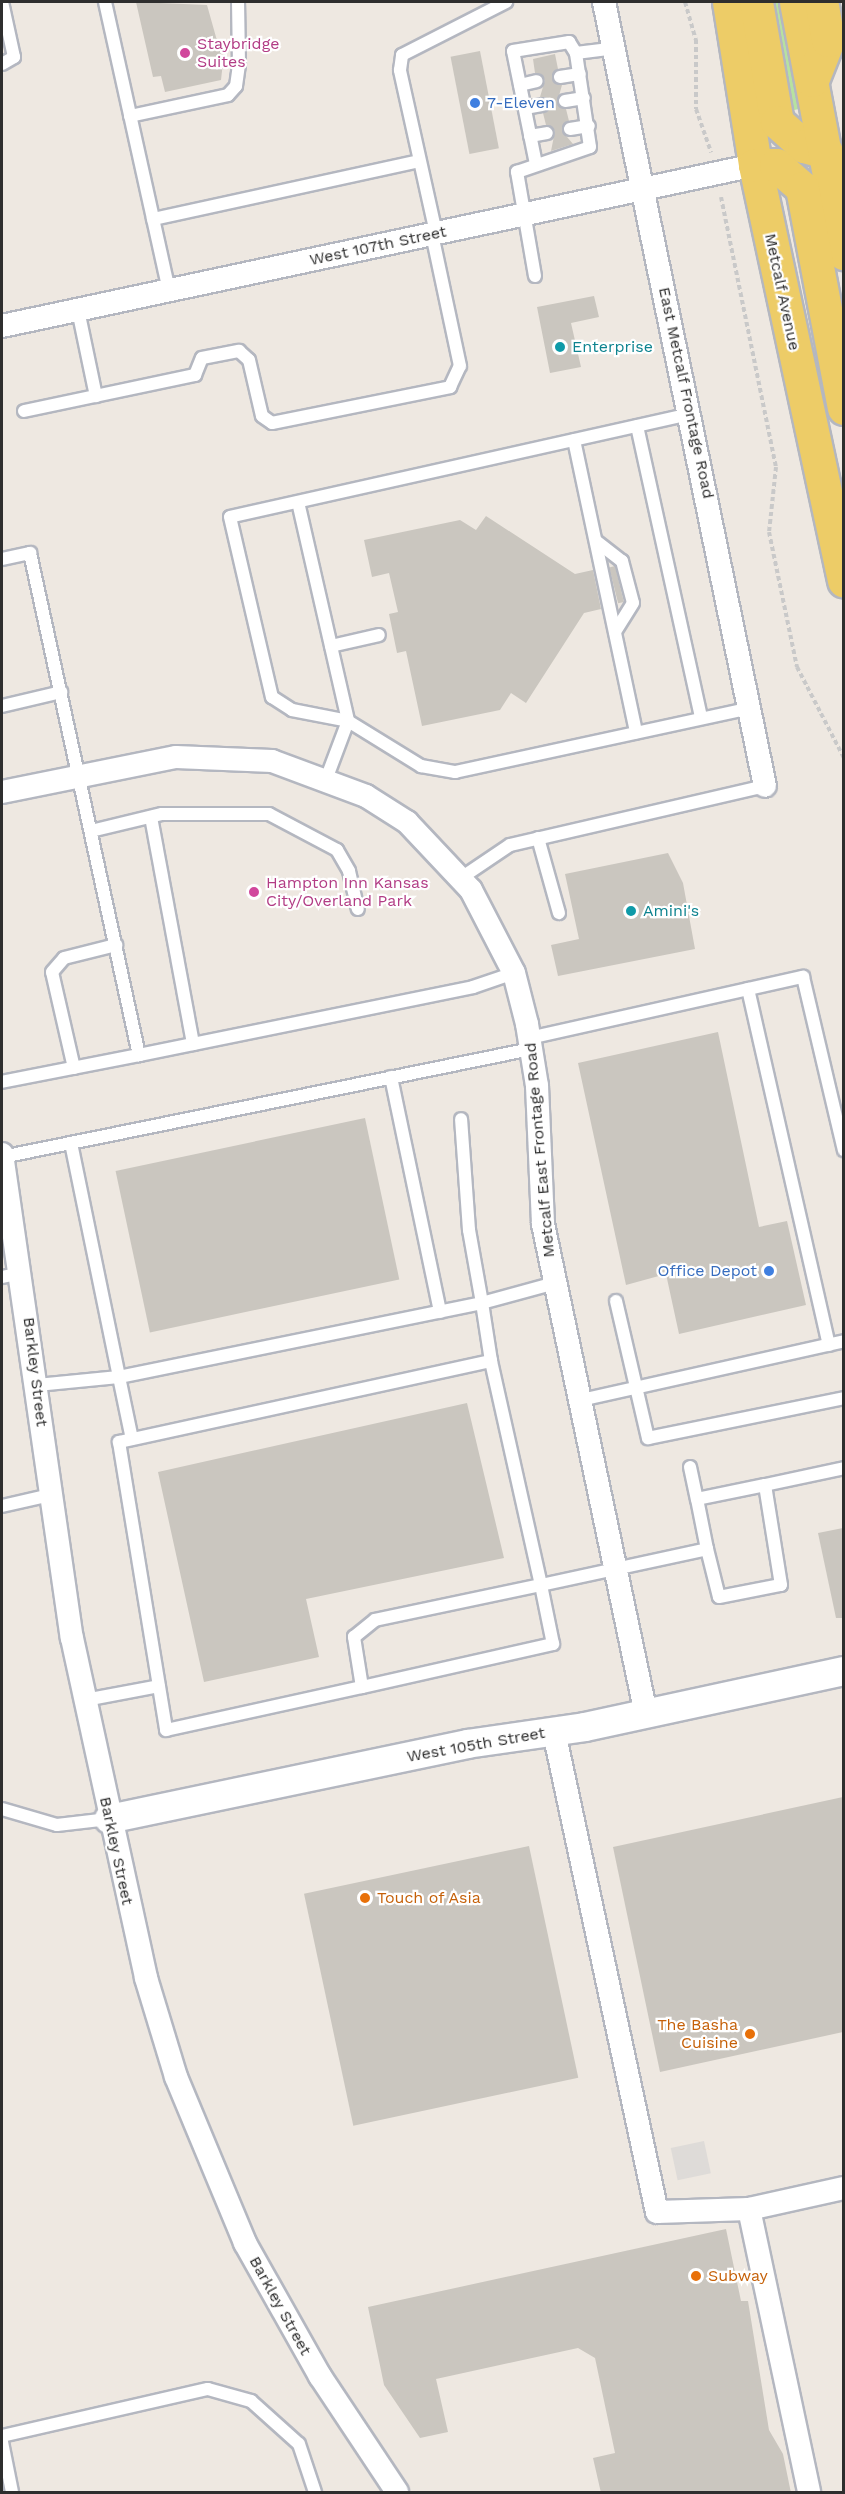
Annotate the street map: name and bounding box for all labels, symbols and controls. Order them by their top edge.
place label: Staybridge Suites [197,34,279,72]
marker: Staybridge Suites [178,46,192,60]
place label: 7-Eleven [487,93,555,113]
marker: 7-Eleven [468,96,482,110]
street label: West 107th Street [308,222,448,270]
street label: Metcalf Avenue [760,231,804,353]
street label: East Metcalf Frontage Road [654,285,718,501]
place label: Enterprise [572,337,653,357]
marker: Enterprise [553,340,567,354]
place label: Hampton Inn Kansas City/Overland Park [266,873,429,911]
marker: Hampton Inn Kansas City/Overland Park [247,885,261,899]
place label: Amini's [643,901,699,921]
marker: Amini's [624,904,638,918]
street label: Metcalf East Frontage Road [521,1041,559,1259]
place label: Office Depot [658,1261,757,1281]
marker: Office Depot [762,1264,776,1278]
street label: Barkley Street [19,1316,51,1428]
street label: West 105th Street [405,1723,547,1767]
street label: Barkley Street [95,1795,137,1907]
place label: Touch of Asia [377,1888,482,1908]
marker: Touch of Asia [358,1891,372,1905]
place label: The Basha Cuisine [657,2015,738,2053]
marker: The Basha Cuisine [743,2027,757,2041]
street label: Barkley Street [245,2253,315,2359]
place label: Subway [708,2266,768,2286]
marker: Subway [689,2269,703,2283]

